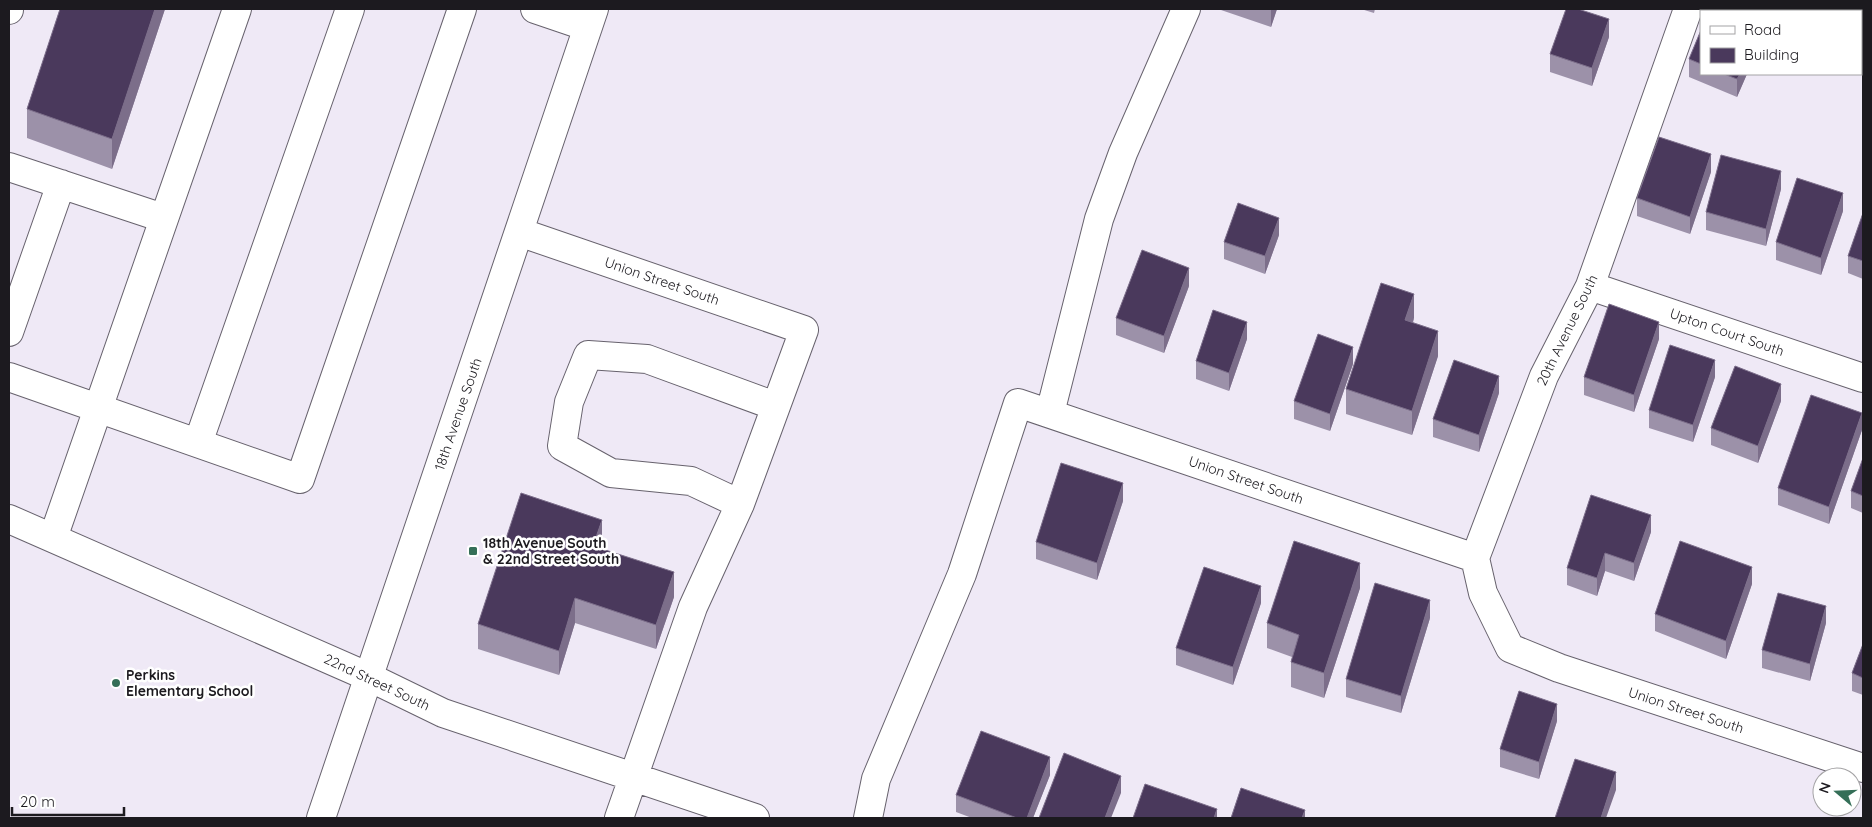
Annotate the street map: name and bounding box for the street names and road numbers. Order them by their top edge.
street label: Union Street South [602,253,722,309]
street label: 20th Avenue South [1532,272,1602,388]
street label: Upton Court South [1667,304,1787,360]
street label: 18th Avenue South [430,355,486,473]
street label: Union Street South [1186,452,1306,508]
street label: 22nd Street South [321,650,433,714]
street label: Union Street South [1626,683,1746,737]

